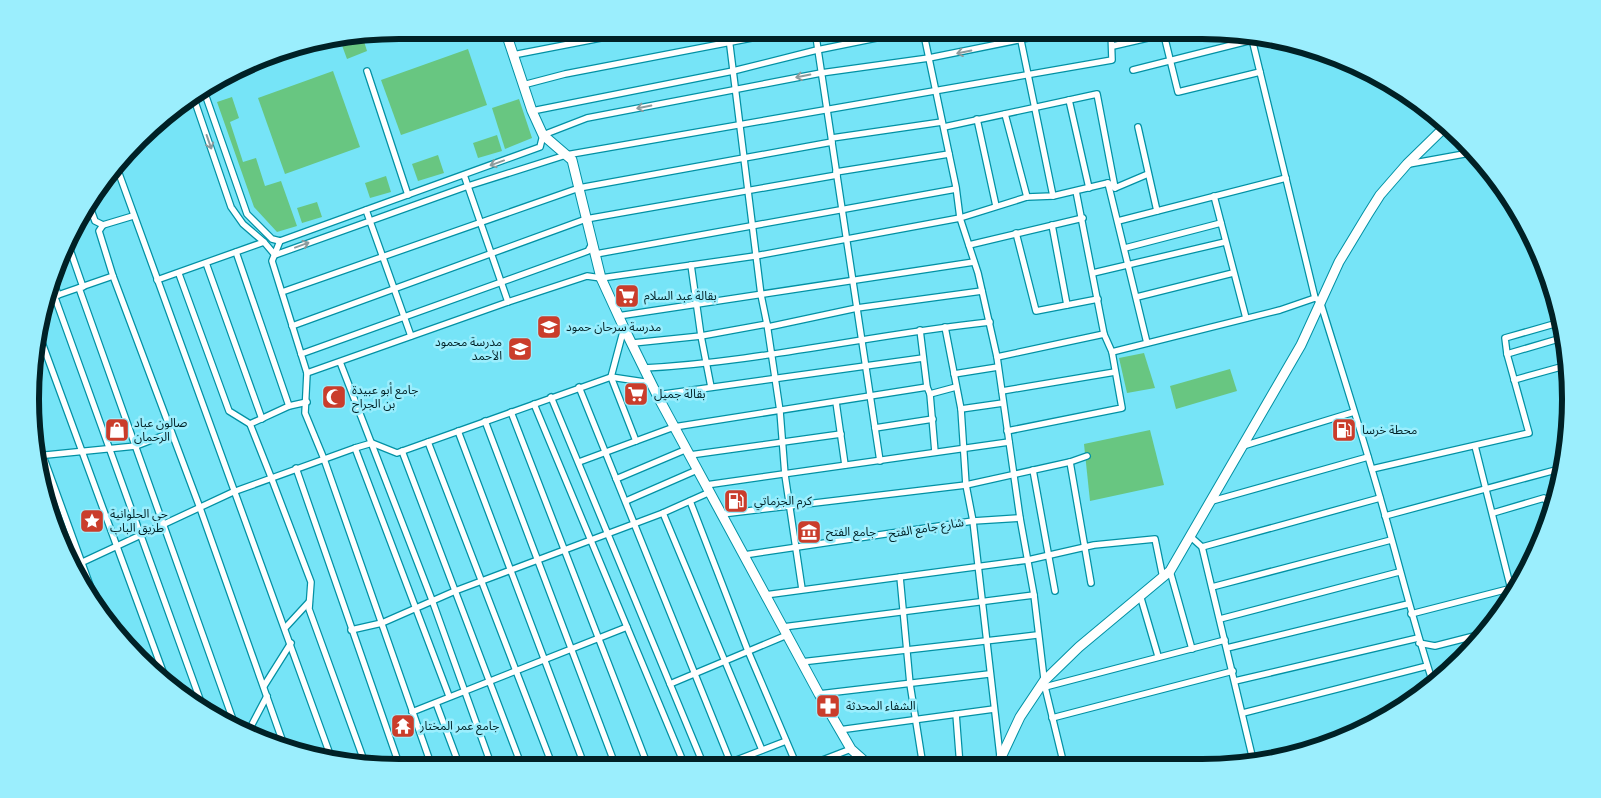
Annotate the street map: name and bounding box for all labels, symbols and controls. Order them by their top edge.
one-way arrow [956,47,972,57]
one-way arrow [796,72,812,82]
one-way arrow [636,103,652,112]
one-way arrow [205,134,214,150]
one-way arrow [490,159,505,168]
one-way arrow [294,240,309,249]
supermarket icon: بقالة عبد السلام [614,283,640,309]
place label: بقالة عبد السلام [644,288,717,305]
school or university icon: مدرسة سرحان حمود [536,314,562,340]
place label: مدرسة سرحان حمود [566,319,661,335]
place label: مدرسة محمود الأحمد [435,334,502,364]
school or university icon: مدرسة محمود الأحمد [507,336,533,362]
supermarket icon: بقالة جميل [623,381,649,407]
place label: جامع أبو عبيدة بن الجراح [352,382,418,413]
mosque icon: جامع أبو عبيدة بن الجراح [321,384,347,410]
place label: بقالة جميل [654,386,706,402]
place label: صالون عباد الرحمان [134,415,188,445]
shop icon: صالون عباد الرحمان [104,417,130,443]
fuel station icon: محطة خرسا [1331,417,1357,443]
place label: محطة خرسا [1362,422,1417,438]
fuel station icon: كرم الجزماتي [723,488,749,514]
place label: كرم الجزماتي [754,493,813,511]
place label: حي الحلوانية طريق الباب [110,506,168,536]
place icon: حي الحلوانية طريق الباب [79,508,105,534]
street label: شارع جامع الفتح [887,514,965,543]
museum icon: جامع الفتح [796,519,822,545]
place label: جامع الفتح [826,524,876,541]
pharmacy icon: الشفاء المحدثة [815,693,841,719]
place label: الشفاء المحدثة [846,698,916,714]
temple icon: جامع عمر المختار [390,713,416,739]
place label: جامع عمر المختار [419,718,499,735]

